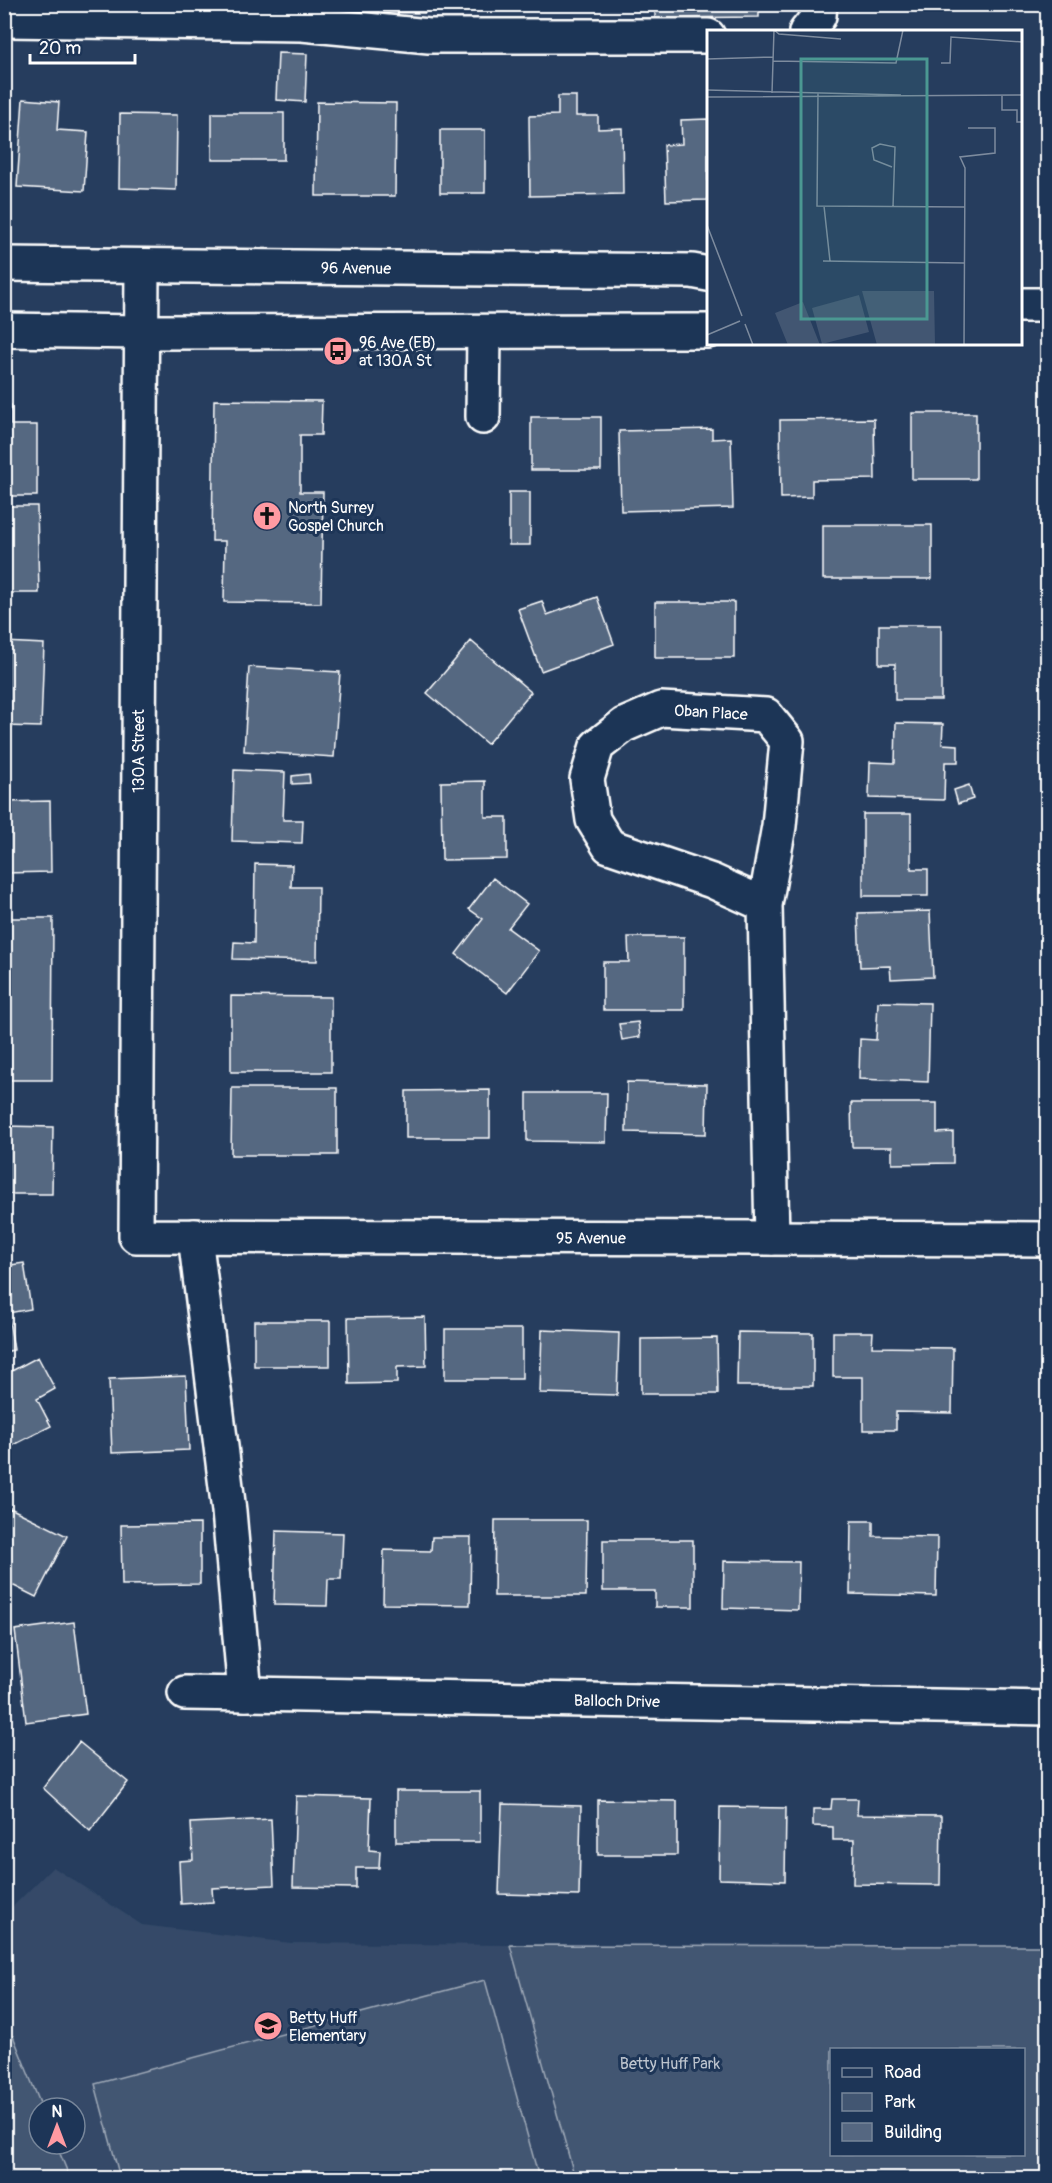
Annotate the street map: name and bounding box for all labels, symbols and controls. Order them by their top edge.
scale bar [30,27,135,65]
inset map [707,30,1022,345]
text: 20 m [39,37,81,60]
street label: 96 Avenue [321,258,391,279]
place label: 96 Ave (EB) at 130A St [359,333,436,371]
bus stop icon: 96 Ave (EB) at 130A St [322,335,354,367]
place label: North Surrey Gospel Church [288,498,384,536]
church icon: North Surrey Gospel Church [251,500,283,532]
street label: Oban Place [674,701,748,725]
street label: 130A Street [129,709,149,793]
street label: 95 Avenue [556,1228,626,1249]
street label: Balloch Drive [574,1691,660,1712]
place label: Betty Huff Elementary [289,2008,366,2046]
school or university icon: Betty Huff Elementary [252,2010,284,2042]
legend [830,2048,1025,2156]
park label: Betty Huff Park [620,2054,720,2074]
text: Road [884,2061,921,2084]
text: Park [884,2091,916,2114]
north arrow [27,2096,87,2156]
text: N [52,2102,63,2122]
text: Building [884,2121,942,2144]

